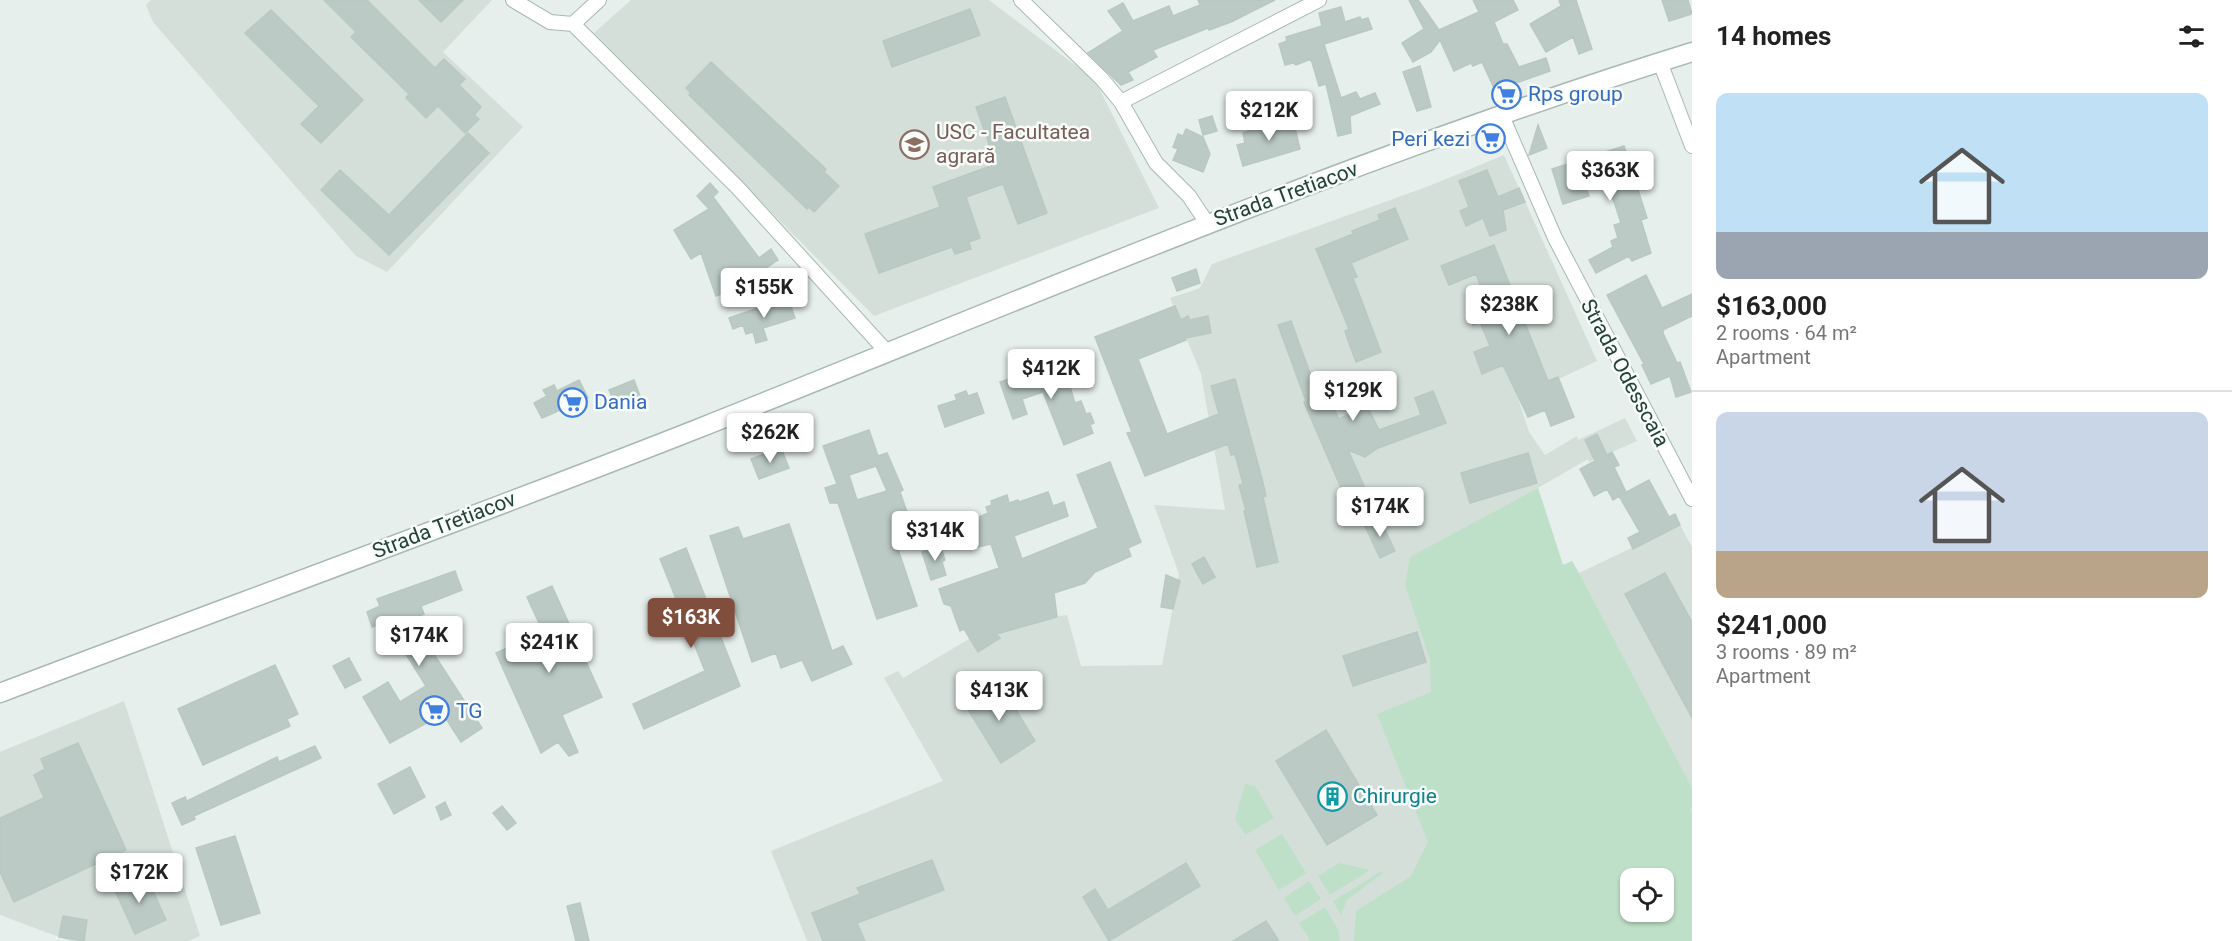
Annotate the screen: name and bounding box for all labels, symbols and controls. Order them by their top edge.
icon: filters [2175,20,2208,53]
text: 14 homes [1716,21,1831,51]
supermarket icon: Rps group [1491,78,1523,110]
place label: Rps group [1528,82,1623,106]
pin: $212K [1227,91,1311,142]
text: $212K [1240,98,1298,122]
place label: USC - Facultatea agrară [936,120,1090,168]
supermarket icon: Peri kezi [1475,123,1507,155]
place label: Peri kezi [1391,127,1470,151]
school or university icon: USC - Facultatea agrară [899,128,931,160]
icon: home [1908,132,2016,240]
pin: $363K [1568,151,1652,202]
street label: Strada Tretiacov [1211,157,1361,231]
text: $363K [1581,158,1639,182]
pin: $155K [722,268,806,319]
text: $155K [735,275,793,299]
pin: $238K [1467,285,1551,336]
text: $163,000 [1716,291,1827,321]
text: $238K [1480,292,1538,316]
street label: Strada Odesscaia [1576,295,1674,451]
text: 2 rooms · 64 m² [1716,321,1857,345]
text: Apartment [1716,345,1811,369]
pin: $412K [1009,349,1093,400]
text: $412K [1022,356,1080,380]
pin: $129K [1311,371,1395,422]
text: $129K [1324,378,1382,402]
supermarket icon: Dania [557,386,589,418]
place label: Dania [594,390,647,414]
pin: $262K [728,413,812,464]
text: $262K [741,420,799,444]
icon: home [1908,451,2016,559]
street label: Strada Tretiacov [369,487,519,563]
pin: $174K [1338,487,1422,538]
text: $174K [1351,494,1409,518]
pin: $314K [893,511,977,562]
text: $314K [906,518,964,542]
pin: $163K [649,598,733,649]
text: $163K [662,605,720,629]
text: $241,000 [1716,610,1827,640]
pin: $174K [377,616,461,667]
text: $174K [390,623,448,647]
pin: $241K [507,623,591,674]
text: $241K [520,630,578,654]
text: 3 rooms · 89 m² [1716,640,1857,664]
text: Apartment [1716,664,1811,688]
pin: $413K [957,671,1041,722]
text: $413K [970,678,1028,702]
supermarket icon: TG [419,695,451,727]
place label: TG [456,699,483,723]
building icon: Chirurgie [1316,780,1348,812]
place label: Chirurgie [1353,784,1437,808]
pin: $172K [97,853,181,904]
text: $172K [110,860,168,884]
map controls [1620,868,1674,922]
button: locate [1620,868,1674,922]

